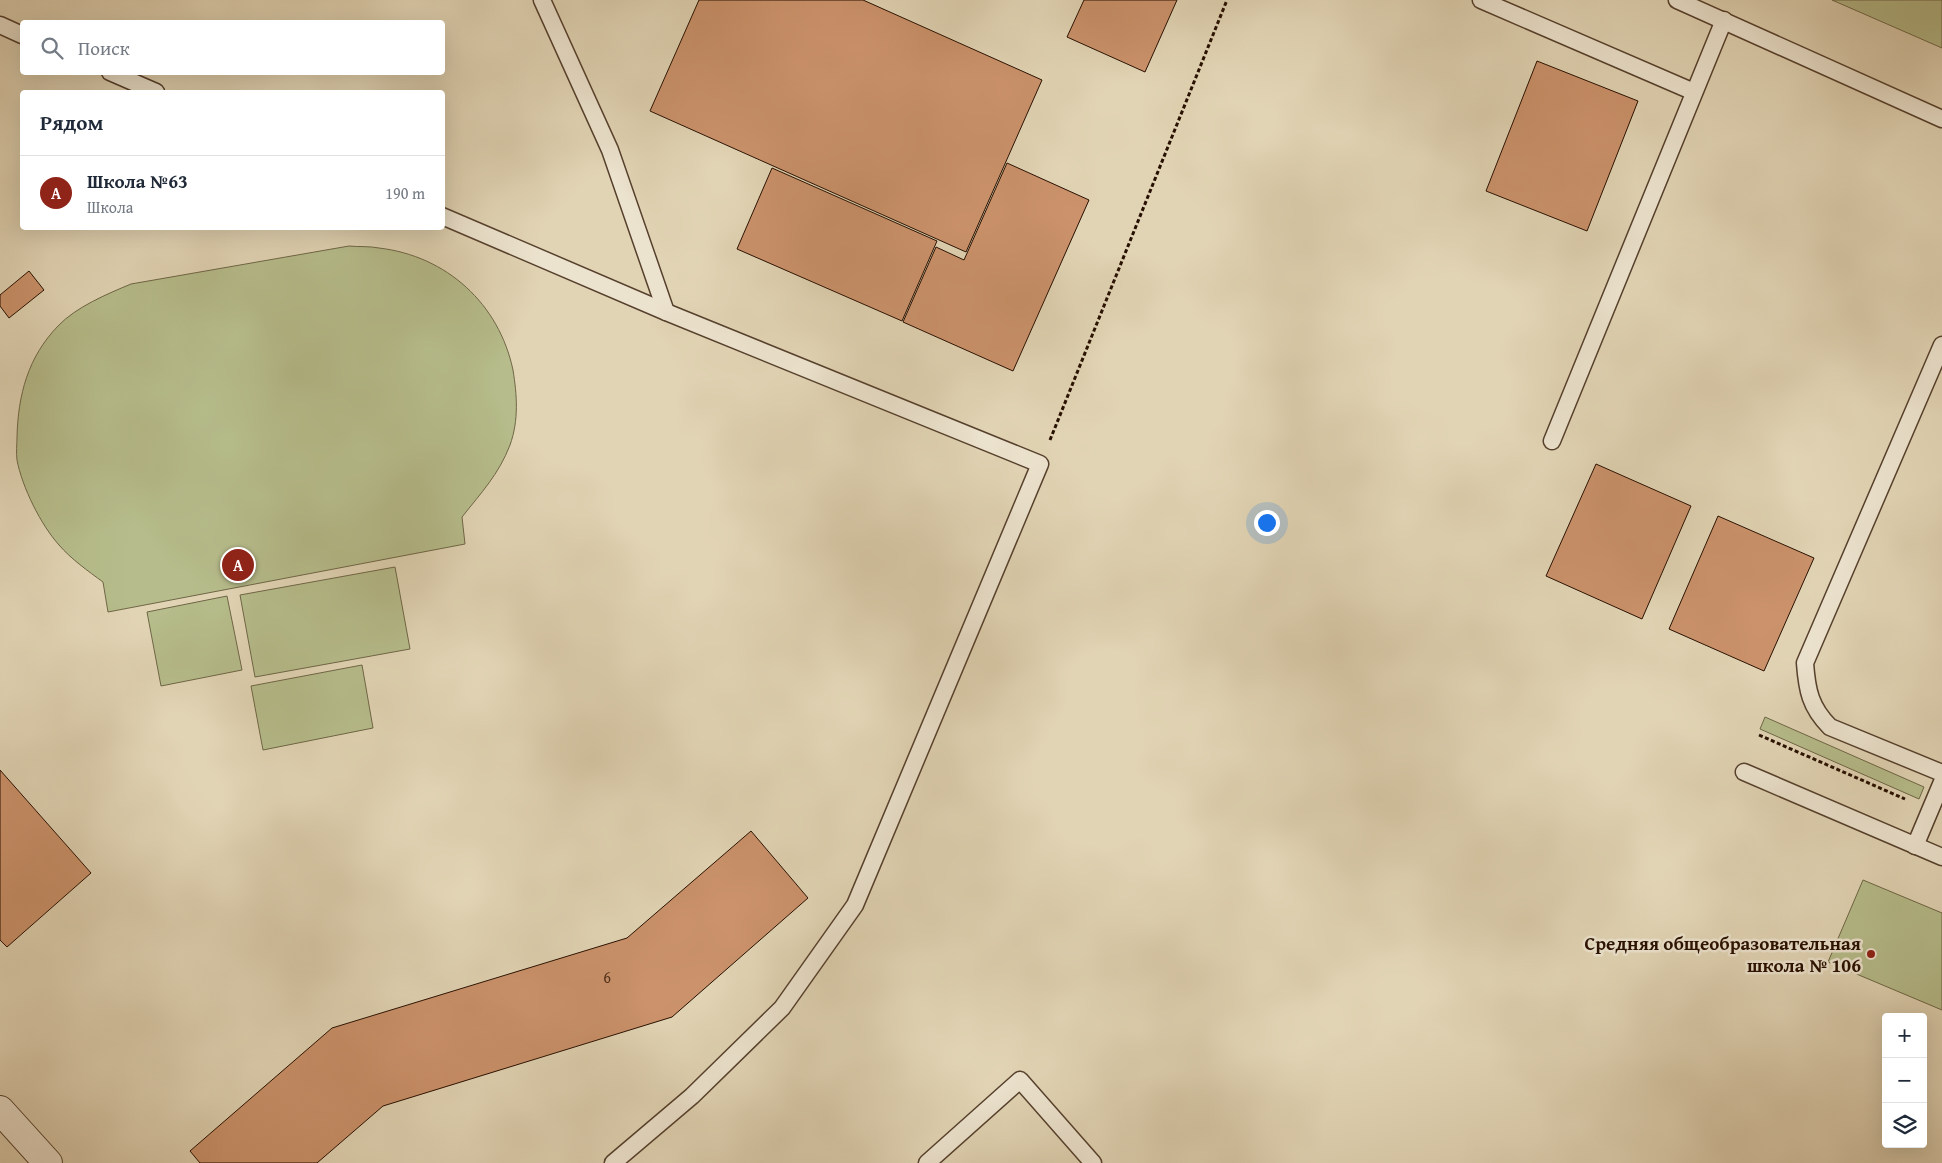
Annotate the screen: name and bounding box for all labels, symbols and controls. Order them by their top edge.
search box [20,20,445,75]
icon: search [38,34,66,62]
text: Поиск [78,34,130,62]
text: Рядом [40,107,103,138]
text: Школа №63 [87,167,188,195]
text: A [51,181,61,205]
text: 190 m [385,181,425,205]
text: Школа [87,195,133,219]
your location [1254,510,1280,536]
pin: A [222,546,254,584]
place label: Средняя общеобразовательная школа № 106 [1585,929,1861,979]
marker: Средняя общеобразовательная школа № 106 [1865,948,1877,960]
house number: 6 [603,965,611,989]
map controls [1882,1013,1927,1148]
button: + [1882,1013,1927,1058]
button: − [1882,1058,1927,1103]
button: layers [1882,1103,1927,1148]

